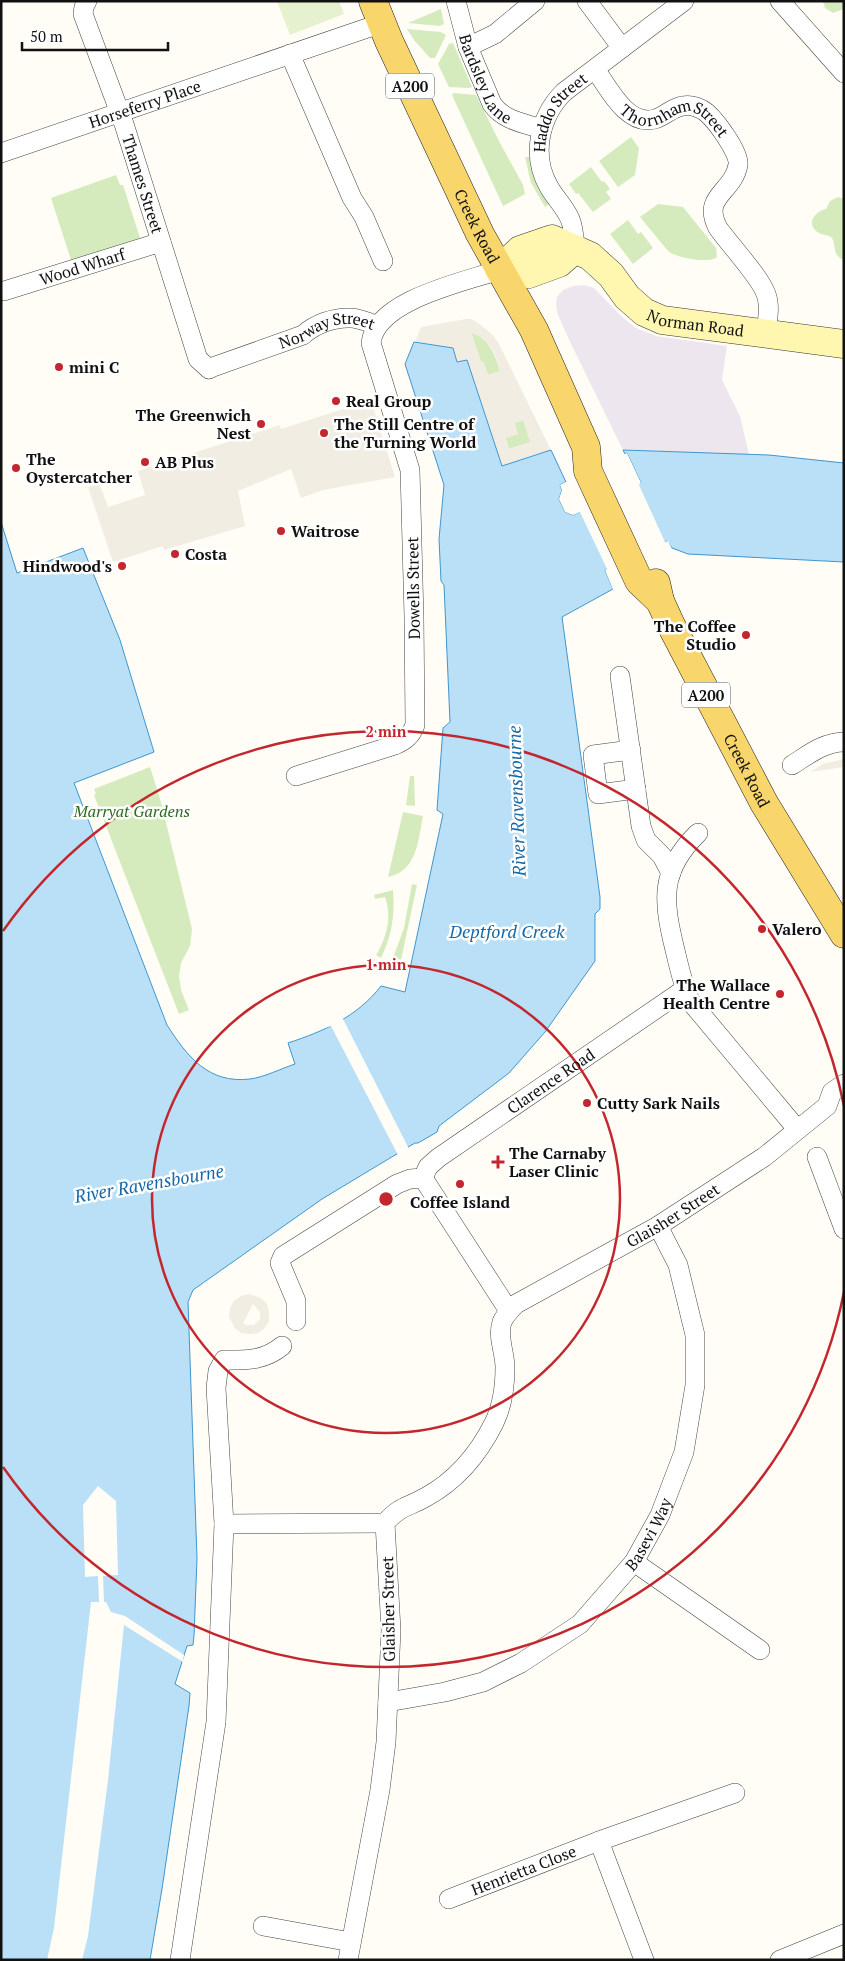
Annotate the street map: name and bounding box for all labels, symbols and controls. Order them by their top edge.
scale bar [22,20,169,52]
text: 50 m [30,26,63,46]
street label: Bardsley Lane [454,32,516,129]
street label: Haddo Street [528,67,592,153]
road number: A200 [386,74,434,98]
street label: Horseferry Place [86,75,204,133]
street label: Thornham Street [615,94,734,141]
street label: Thames Street [117,132,169,236]
street label: Creek Road [449,185,505,267]
street label: Wood Wharf [37,242,129,290]
street label: Norman Road [644,304,745,342]
street label: Norway Street [276,307,378,354]
place label: mini C [69,356,119,378]
marker: mini C [53,361,65,373]
place label: Real Group [346,390,432,412]
marker: Real Group [330,395,342,407]
place label: The Greenwich Nest [136,404,252,444]
place label: The Still Centre of the Turning World [334,413,477,453]
marker: The Greenwich Nest [255,418,267,430]
marker: The Still Centre of the Turning World [318,427,330,439]
place label: The Oystercatcher [26,448,132,488]
place label: AB Plus [155,451,214,473]
marker: AB Plus [139,456,151,468]
marker: The Oystercatcher [10,462,22,474]
place label: Waitrose [291,520,360,542]
marker: Waitrose [275,525,287,537]
street label: Dowells Street [401,536,425,639]
place label: Costa [185,543,227,565]
marker: Costa [169,548,181,560]
place label: Hindwood's [23,555,112,577]
marker: Hindwood's [116,560,128,572]
place label: The Coffee Studio [654,615,736,655]
marker: The Coffee Studio [740,629,752,641]
road number: A200 [682,682,730,708]
text: 2 min [365,721,407,741]
water label: River Ravensbourne [501,725,531,878]
street label: Creek Road [719,730,775,811]
park label: Marryat Gardens [73,800,191,822]
place label: Valero [772,918,822,940]
water label: Deptford Creek [448,919,565,943]
marker: Valero [756,923,768,935]
text: 1 min [365,954,407,974]
place label: The Wallace Health Centre [663,974,770,1014]
marker: The Wallace Health Centre [774,988,786,1000]
street label: Clarence Road [502,1043,599,1119]
place label: Cutty Sark Nails [597,1092,720,1114]
marker: Cutty Sark Nails [581,1097,593,1109]
place label: The Carnaby Laser Clinic [509,1142,606,1182]
marker: The Carnaby Laser Clinic [491,1155,505,1169]
water label: River Ravensbourne [71,1158,226,1208]
marker: Coffee Island [454,1178,466,1190]
street label: Glaisher Street [622,1178,724,1252]
centre of rings [377,1190,395,1208]
place label: Coffee Island [410,1191,510,1213]
street label: Basevi Way [620,1494,677,1576]
street label: Glaisher Street [376,1556,400,1662]
street label: Henrietta Close [468,1840,579,1900]

